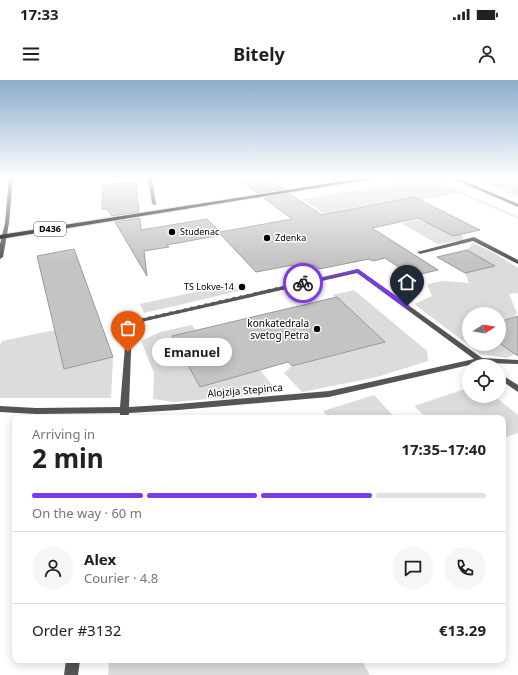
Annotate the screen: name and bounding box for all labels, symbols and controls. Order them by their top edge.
text: 17:33 [20,4,59,24]
text: Bitely [233,42,285,66]
icon: menu [20,43,42,65]
icon: person [476,43,498,65]
road number: D436 [34,222,66,236]
place label: Studenac [180,225,220,238]
marker: Studenac [167,227,177,237]
place label: Zdenka [275,231,306,244]
marker: Zdenka [262,233,272,243]
courier [283,263,323,303]
pin [390,265,424,306]
icon: home [396,271,418,293]
icon: bike [292,272,314,294]
place label: TS Lokve-14 [184,280,234,293]
marker: TS Lokve-14 [237,282,247,292]
north arrow [462,307,506,351]
map controls [462,307,506,403]
pin [111,311,145,352]
place label: konkatedrala svetog Petra [247,316,309,342]
icon: bag [117,317,139,339]
marker: konkatedrala svetog Petra [312,324,322,334]
callout: Emanuel [152,338,232,366]
text: Emanuel [164,343,220,361]
button: locate [462,359,506,403]
street label: Alojzija Stepinca [207,380,283,400]
text: Arriving in [32,425,95,443]
text: 17:35–17:40 [401,439,486,459]
text: 2 min [32,440,104,476]
text: On the way · 60 m [32,504,142,522]
button: person [32,547,74,589]
button: chat [392,547,434,589]
button: phone [444,547,486,589]
text: Alex [84,549,116,569]
text: Courier · 4.8 [84,569,158,587]
text: Order #3132 [32,620,121,640]
text: €13.29 [439,620,486,640]

